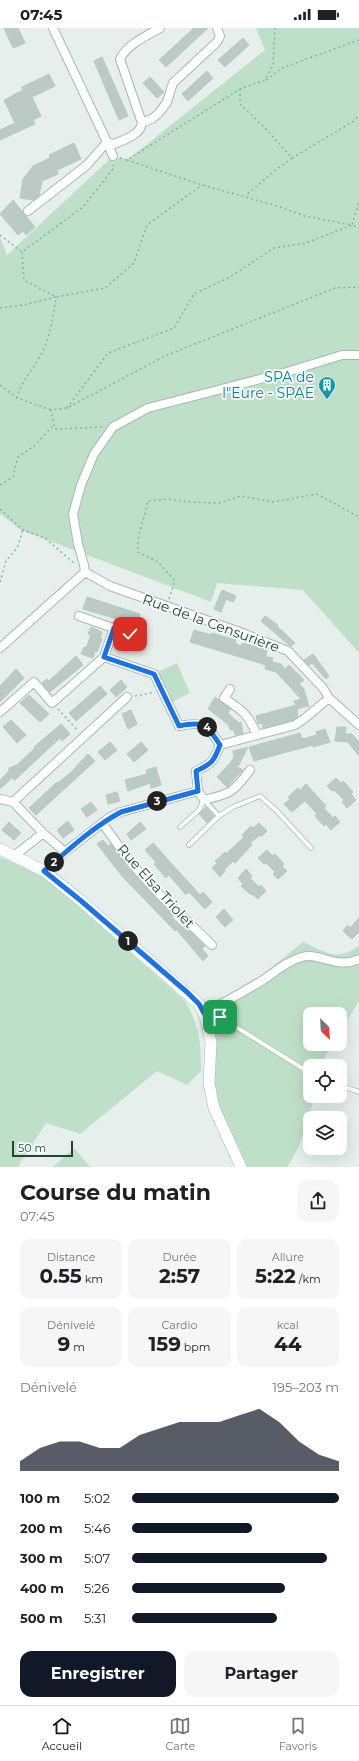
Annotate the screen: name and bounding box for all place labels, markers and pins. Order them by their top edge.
place label: SPA de l"Eure - SPAE [222,368,314,402]
building icon: SPA de l"Eure - SPAE [317,375,337,400]
pin [113,617,147,651]
pin: 4 [197,717,217,737]
pin: 3 [147,791,167,811]
pin: 2 [44,852,64,872]
pin: 1 [118,931,138,951]
pin [203,1000,237,1034]

